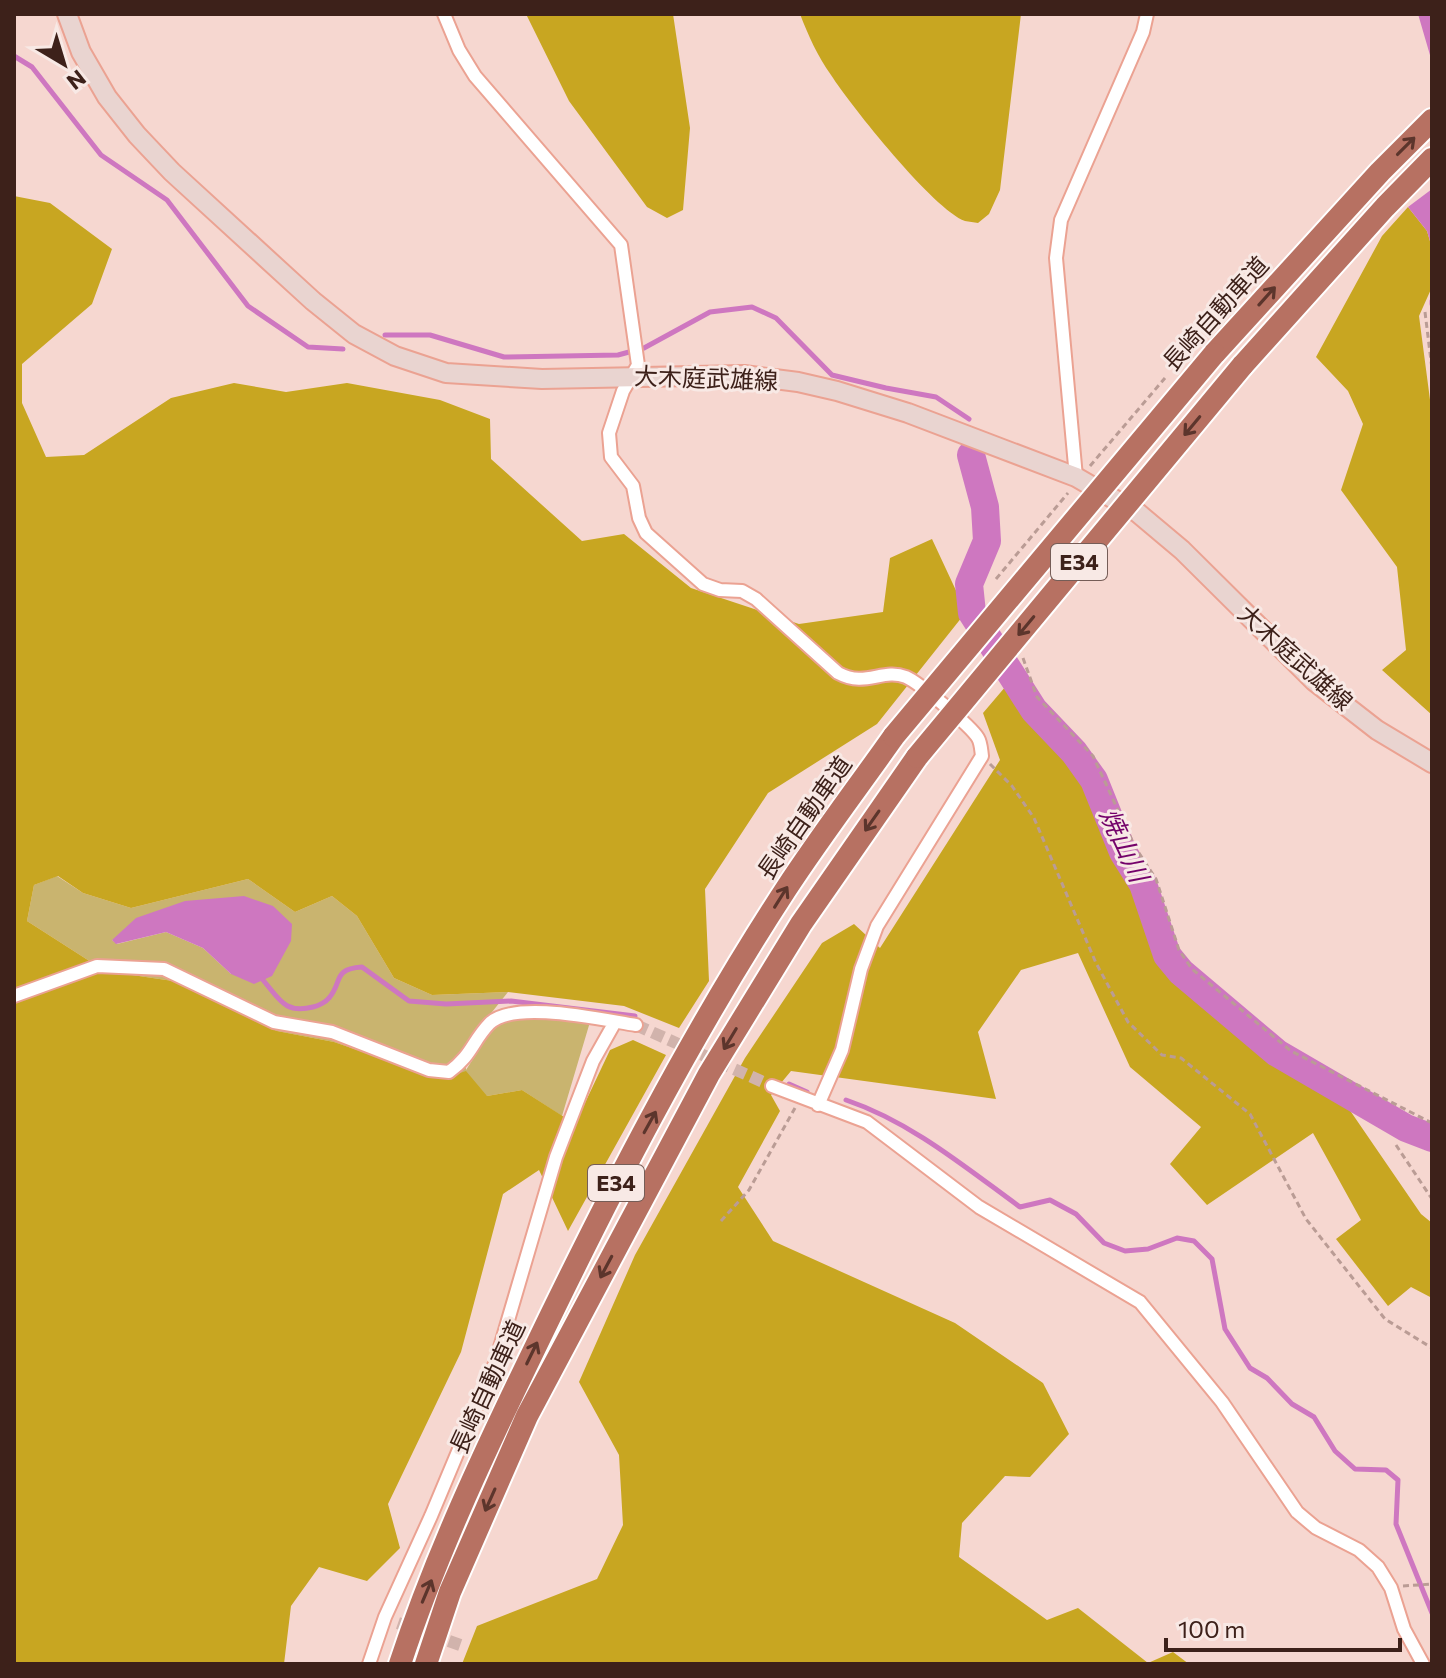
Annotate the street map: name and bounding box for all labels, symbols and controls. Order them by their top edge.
north arrow [24,24,104,104]
text: N [62,64,91,96]
one-way arrow [1396,137,1415,156]
street label: 長崎自動車道 [1156,250,1274,376]
one-way arrow [1257,286,1276,306]
street label: 大木庭武雄線 [634,360,779,395]
one-way arrow [1183,416,1201,436]
road number: E34 [1051,544,1107,580]
street label: 大木庭武雄線 [1233,598,1359,716]
one-way arrow [1017,616,1035,636]
street label: 長崎自動車道 [751,750,857,884]
water label: 焼山川 [1095,802,1157,889]
one-way arrow [864,810,881,832]
one-way arrow [774,886,790,909]
one-way arrow [722,1027,738,1050]
one-way arrow [643,1110,658,1134]
road number: E34 [588,1165,644,1201]
one-way arrow [598,1255,613,1279]
street label: 長崎自動車道 [443,1315,530,1458]
one-way arrow [525,1342,540,1366]
one-way arrow [482,1487,497,1512]
one-way arrow [420,1579,435,1604]
scale bar [1166,1602,1400,1652]
text: 100 m [1178,1614,1245,1643]

